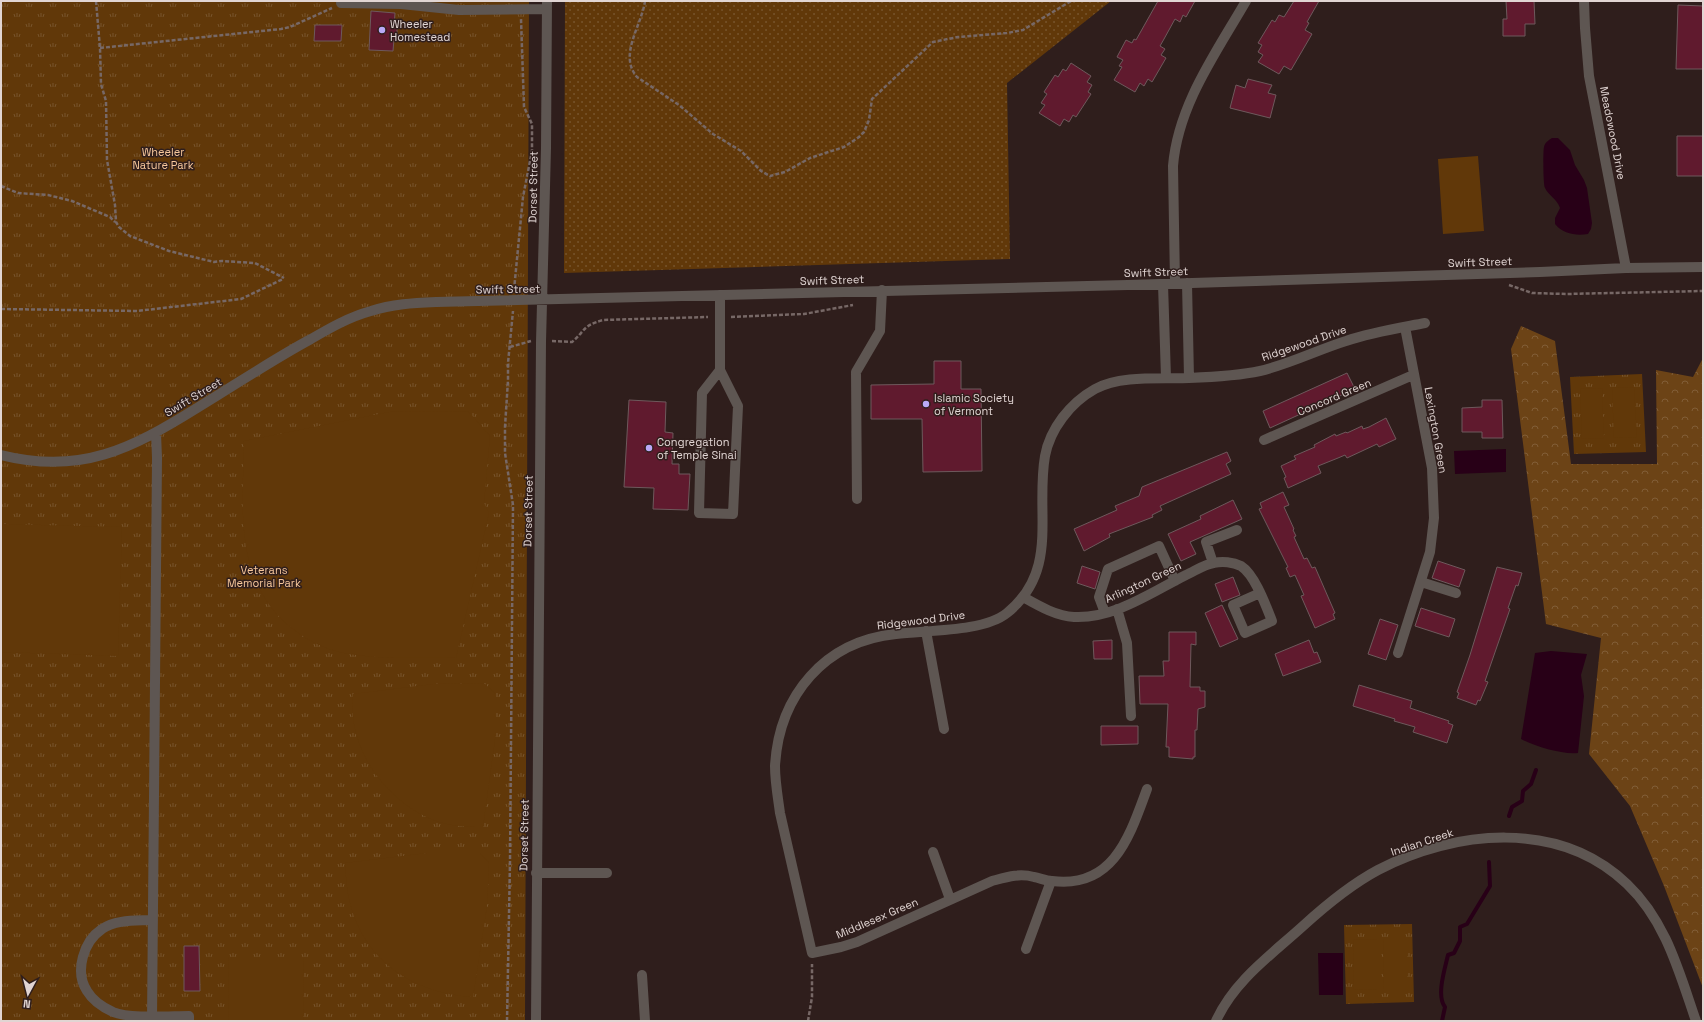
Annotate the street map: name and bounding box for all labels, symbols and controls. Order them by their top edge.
place label: Wheeler Homestead [390,17,450,44]
marker: Wheeler Homestead [377,25,387,35]
street label: Meadowood Drive [1597,85,1629,181]
park label: Wheeler Nature Park [132,145,194,172]
street label: Dorset Street [525,151,541,223]
street label: Swift Street [1448,254,1512,270]
street label: Swift Street [1124,264,1188,280]
street label: Swift Street [800,272,864,288]
street label: Swift Street [476,281,540,297]
street label: Ridgewood Drive [1260,322,1348,364]
street label: Swift Street [162,374,224,420]
street label: Concord Green [1295,375,1373,419]
street label: Lexington Green [1422,386,1450,474]
place label: Islamic Society of Vermont [934,391,1014,418]
marker: Islamic Society of Vermont [921,399,931,409]
place label: Congregation of Temple Sinai [657,435,737,462]
marker: Congregation of Temple Sinai [644,443,654,453]
street label: Dorset Street [520,475,536,547]
street label: Arlington Green [1103,558,1183,606]
park label: Veterans Memorial Park [227,563,301,590]
street label: Ridgewood Drive [876,608,966,632]
street label: Dorset Street [516,799,532,871]
street label: Indian Creek [1389,825,1455,859]
street label: Middlesex Green [834,894,920,942]
north arrow [8,974,48,1014]
text: N [22,997,31,1011]

